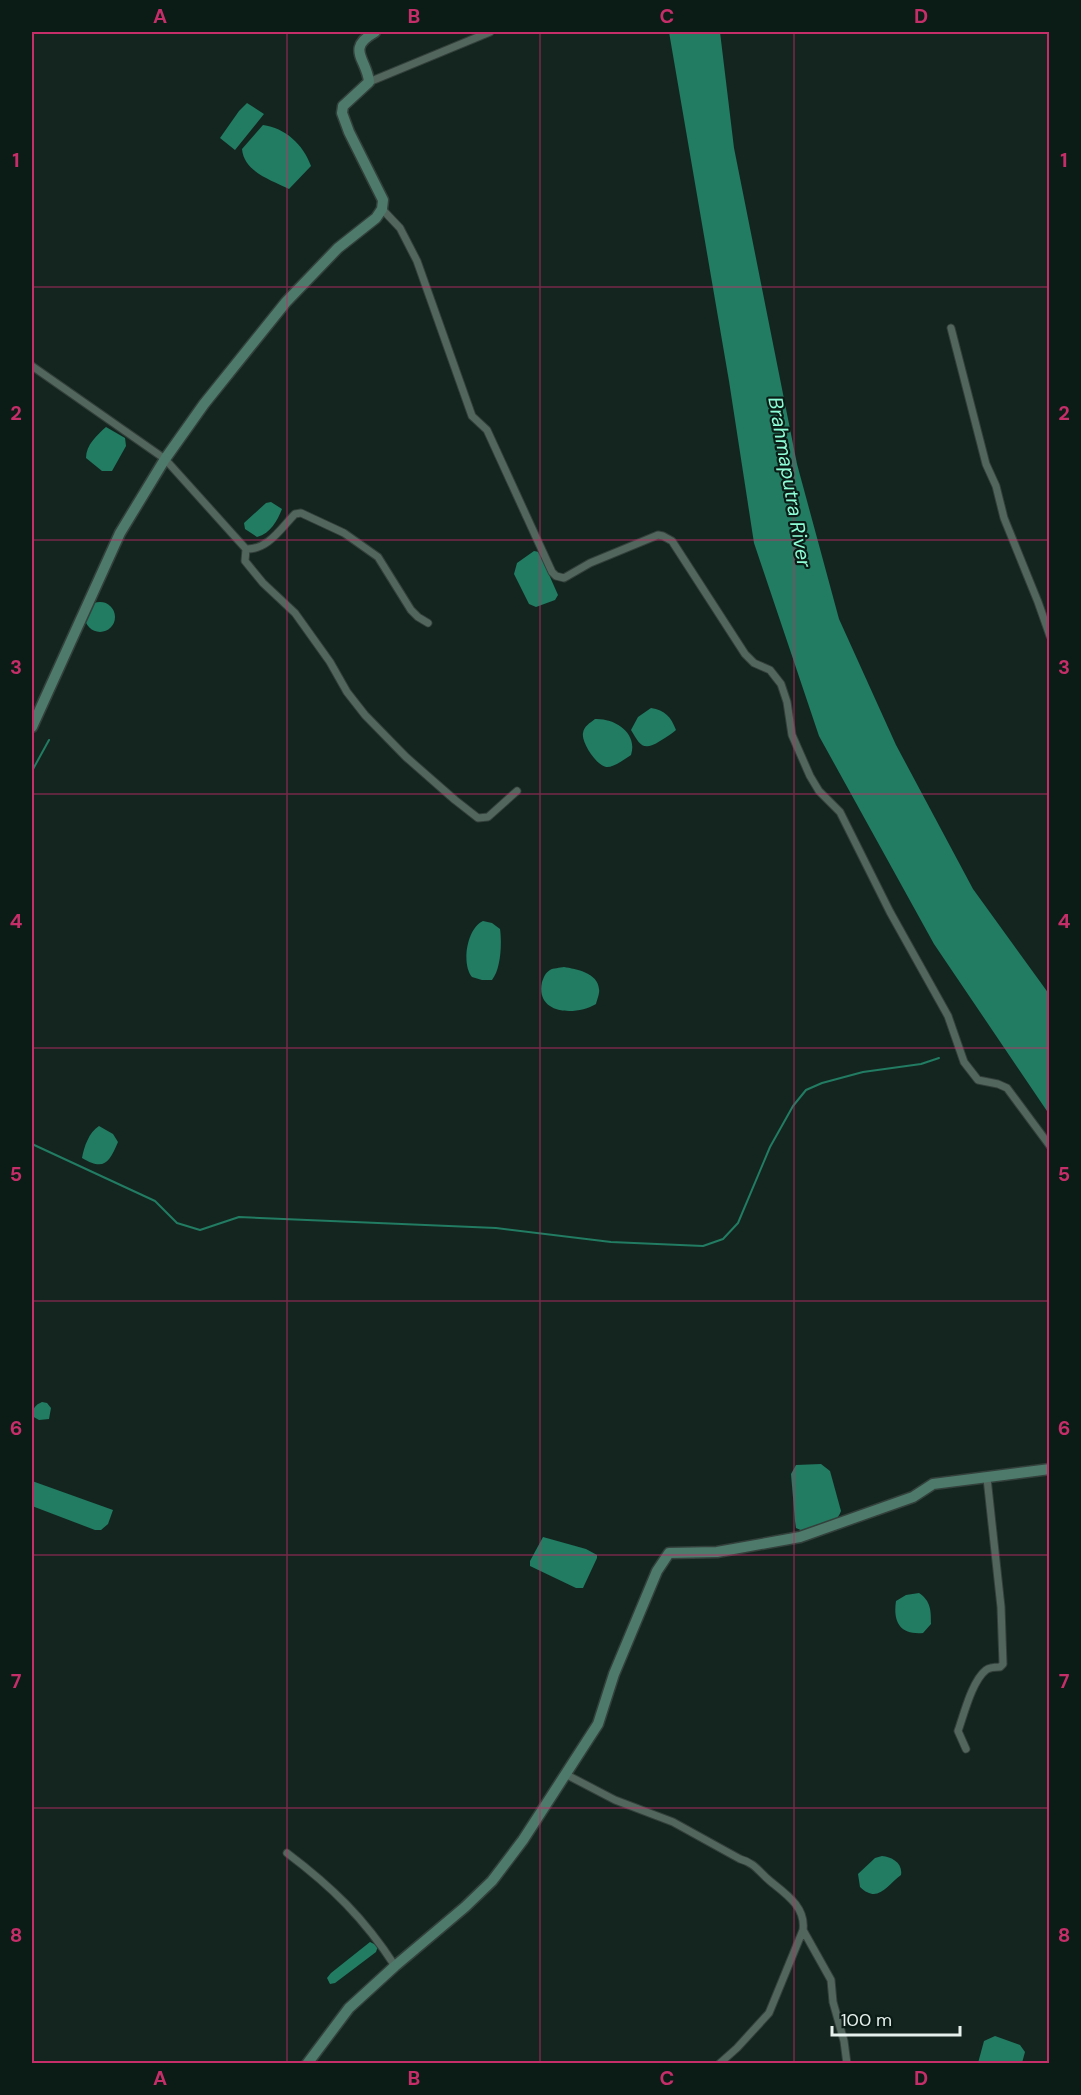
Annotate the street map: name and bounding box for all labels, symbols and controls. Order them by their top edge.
text: A [153,3,167,29]
text: B [408,3,420,29]
text: C [660,3,674,29]
text: D [914,3,928,29]
text: 1 [12,147,20,173]
text: 1 [1060,147,1068,173]
water label: Brahmaputra River [762,395,818,570]
text: 2 [10,400,22,426]
text: 2 [1058,400,1070,426]
text: 3 [10,654,22,680]
text: 3 [1058,654,1070,680]
text: 4 [10,908,23,934]
text: 4 [1058,908,1071,934]
text: 5 [10,1161,22,1187]
text: 5 [1058,1161,1070,1187]
text: 6 [10,1415,22,1441]
text: 6 [1058,1415,1070,1441]
text: 7 [11,1668,22,1694]
text: 7 [1059,1668,1070,1694]
text: 8 [10,1922,22,1948]
text: 8 [1058,1922,1070,1948]
scale bar [832,1999,960,2037]
text: 100 m [841,2008,892,2032]
text: A [153,2065,167,2091]
text: B [408,2065,420,2091]
text: C [660,2065,674,2091]
text: D [914,2065,928,2091]

